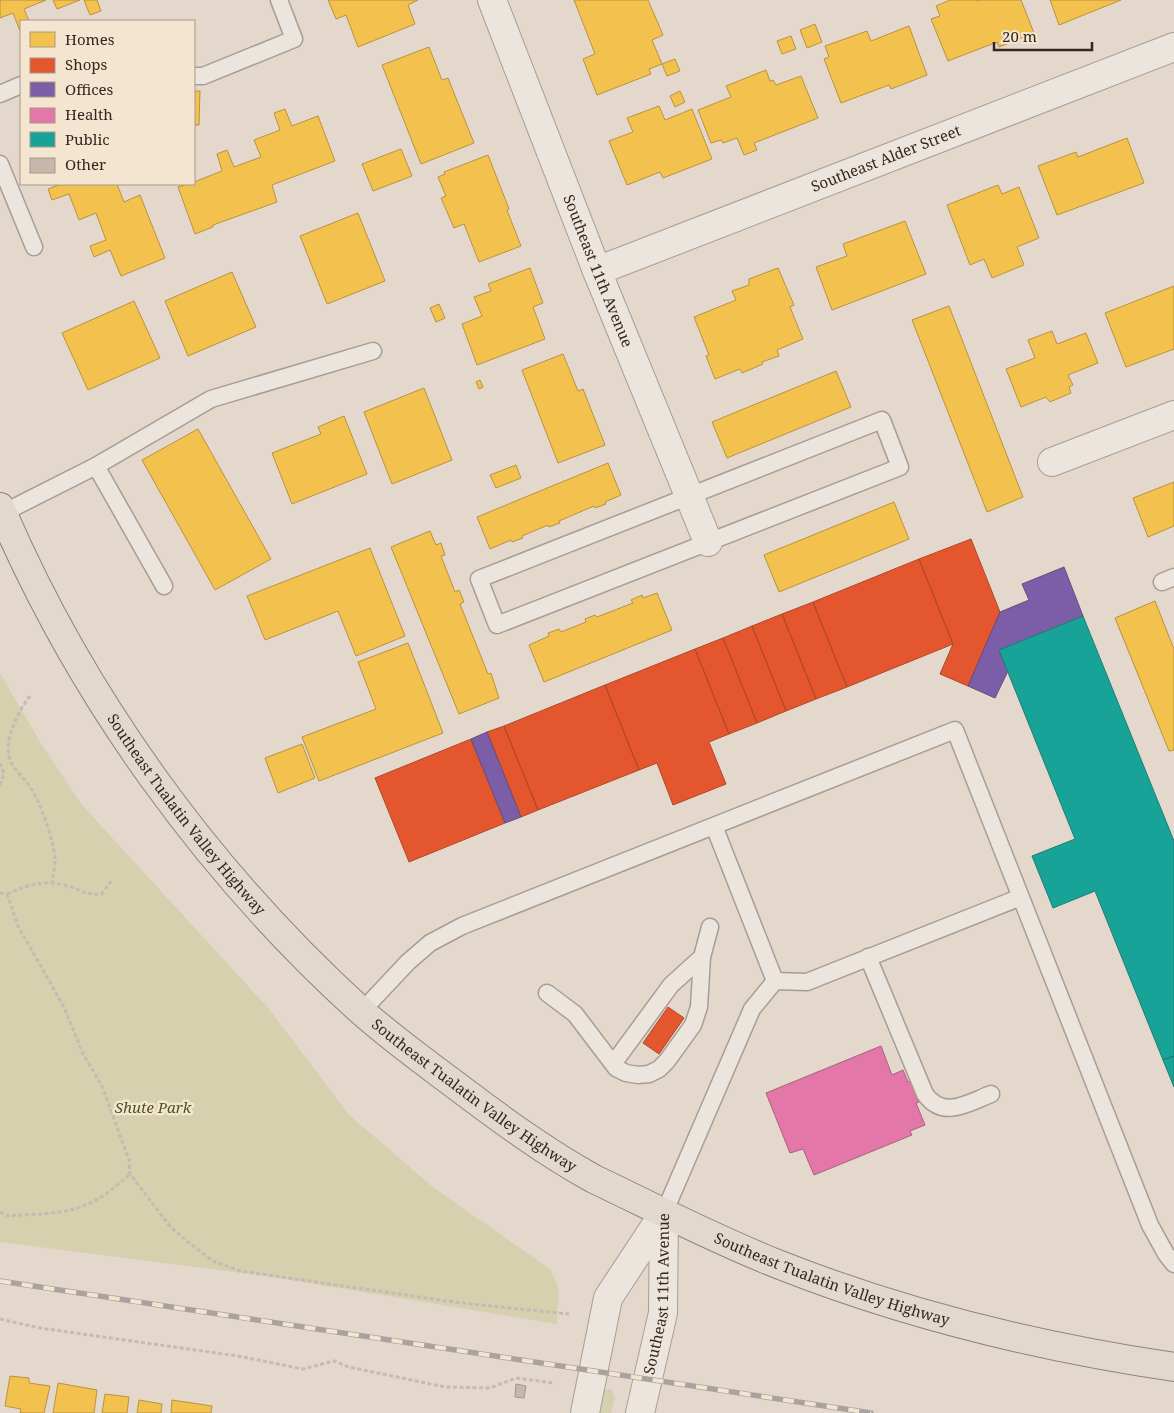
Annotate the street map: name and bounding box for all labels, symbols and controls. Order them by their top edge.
legend [20,20,195,185]
scale bar [994,20,1092,52]
text: 20 m [1002,26,1037,46]
text: Homes [65,29,115,49]
text: Shops [65,54,108,74]
text: Offices [65,79,114,99]
text: Health [65,104,113,124]
street label: Southeast Alder Street [808,120,963,196]
text: Public [65,129,110,149]
text: Other [65,154,106,174]
street label: Southeast 11th Avenue [559,191,638,350]
street label: Southeast Tualatin Valley Highway [103,710,271,919]
street label: Southeast Tualatin Valley Highway [368,1014,581,1176]
park label: Shute Park [115,1097,192,1117]
street label: Southeast 11th Avenue [638,1213,673,1376]
street label: Southeast Tualatin Valley Highway [711,1227,953,1330]

